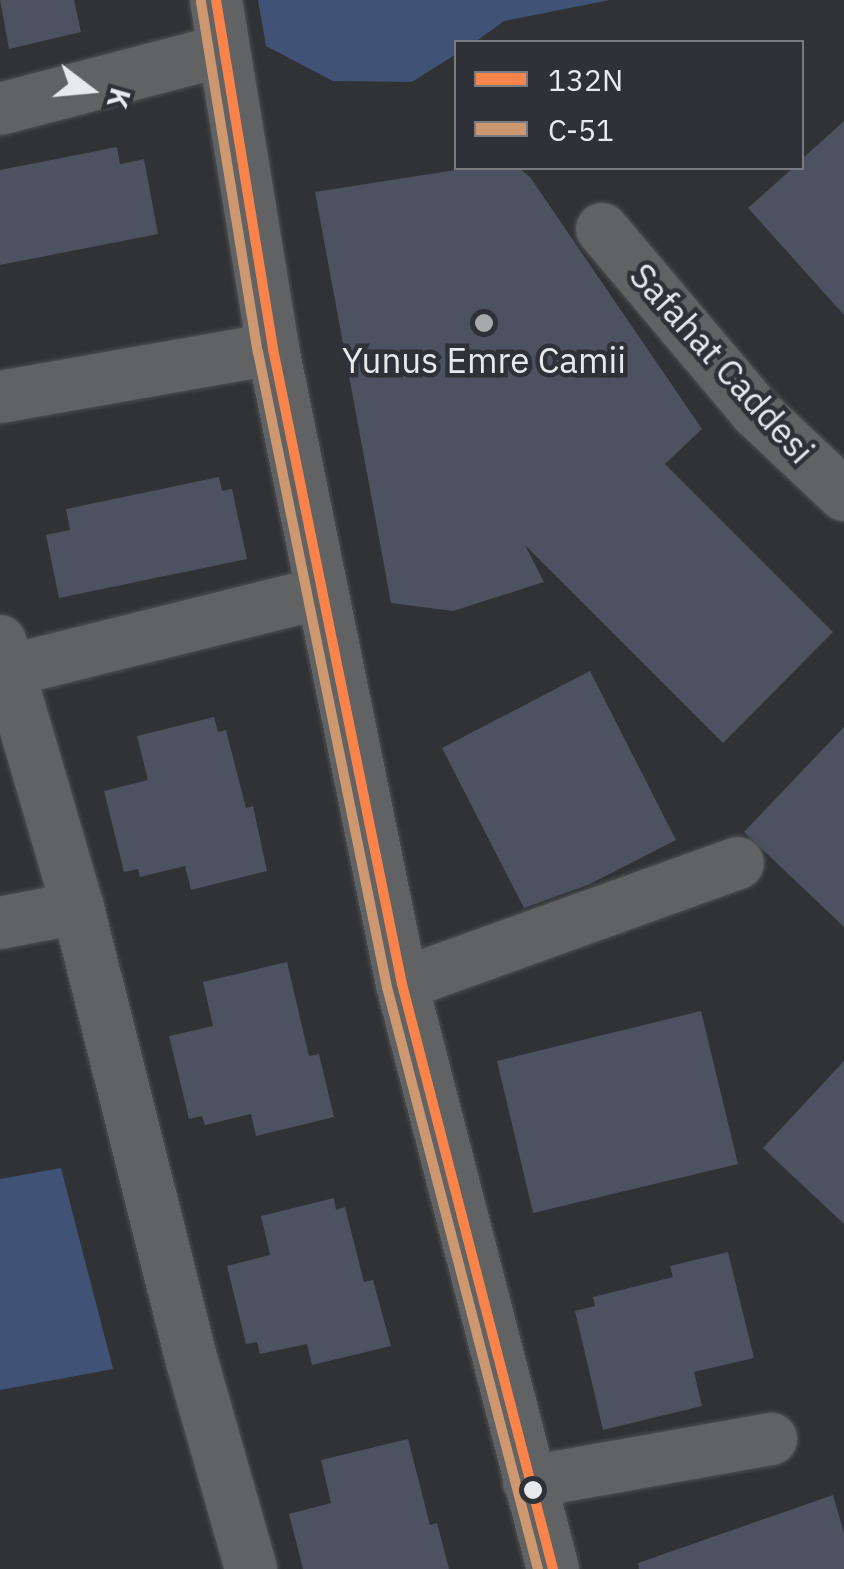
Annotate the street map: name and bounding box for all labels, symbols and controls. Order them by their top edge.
north arrow [40,40,140,140]
legend [454,40,804,170]
text: 132N [548,60,623,99]
text: K [99,84,140,113]
text: C-51 [548,110,614,149]
street label: Safahat Caddesi [621,254,823,472]
marker: Yunus Emre Camii [473,312,495,334]
place label: Yunus Emre Camii [342,339,626,381]
unlabelled marker [523,1480,543,1500]

